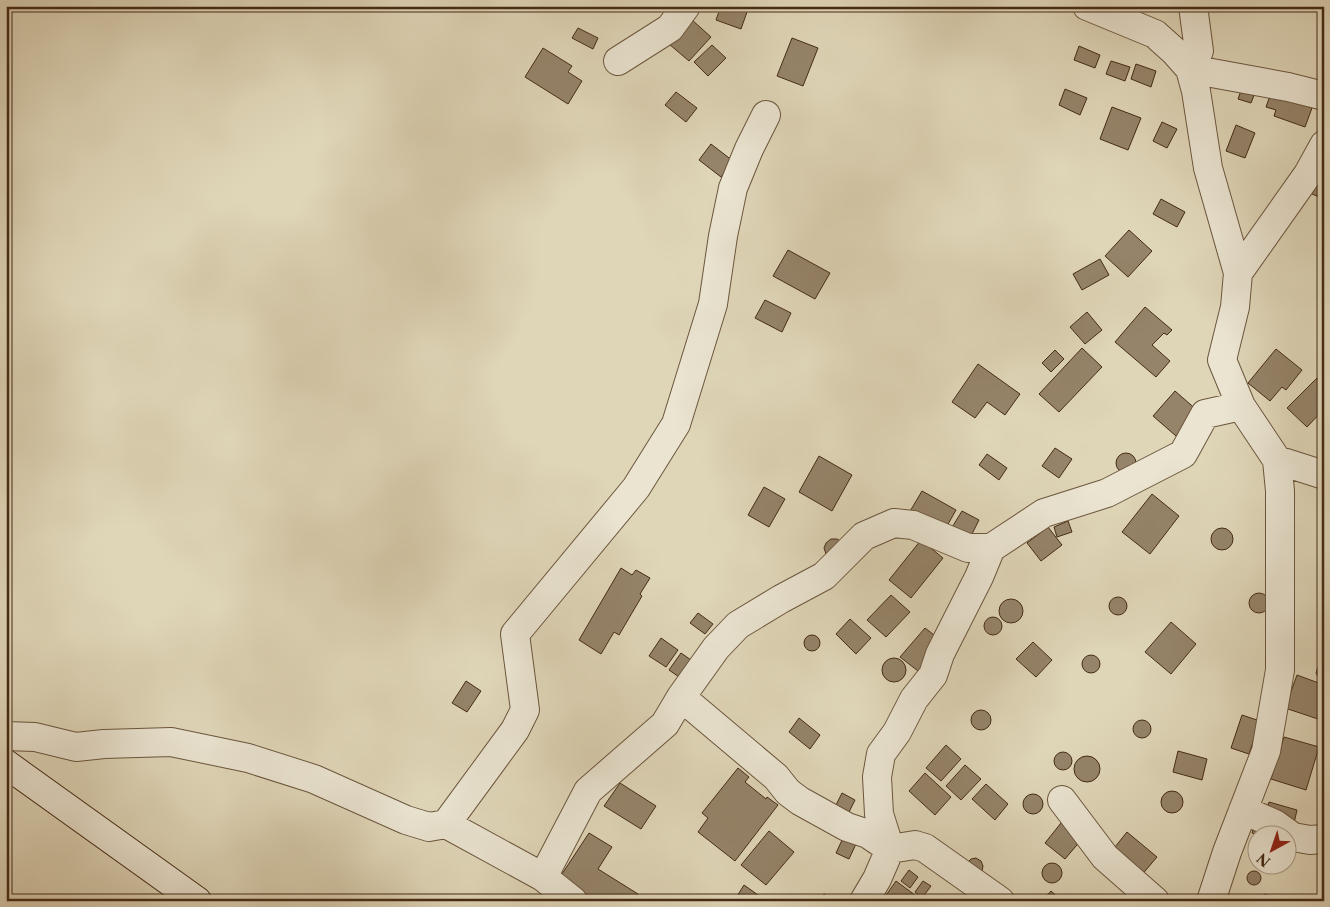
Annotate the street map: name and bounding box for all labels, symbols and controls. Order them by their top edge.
north arrow [1248,824,1298,874]
text: N [1253,849,1274,871]

